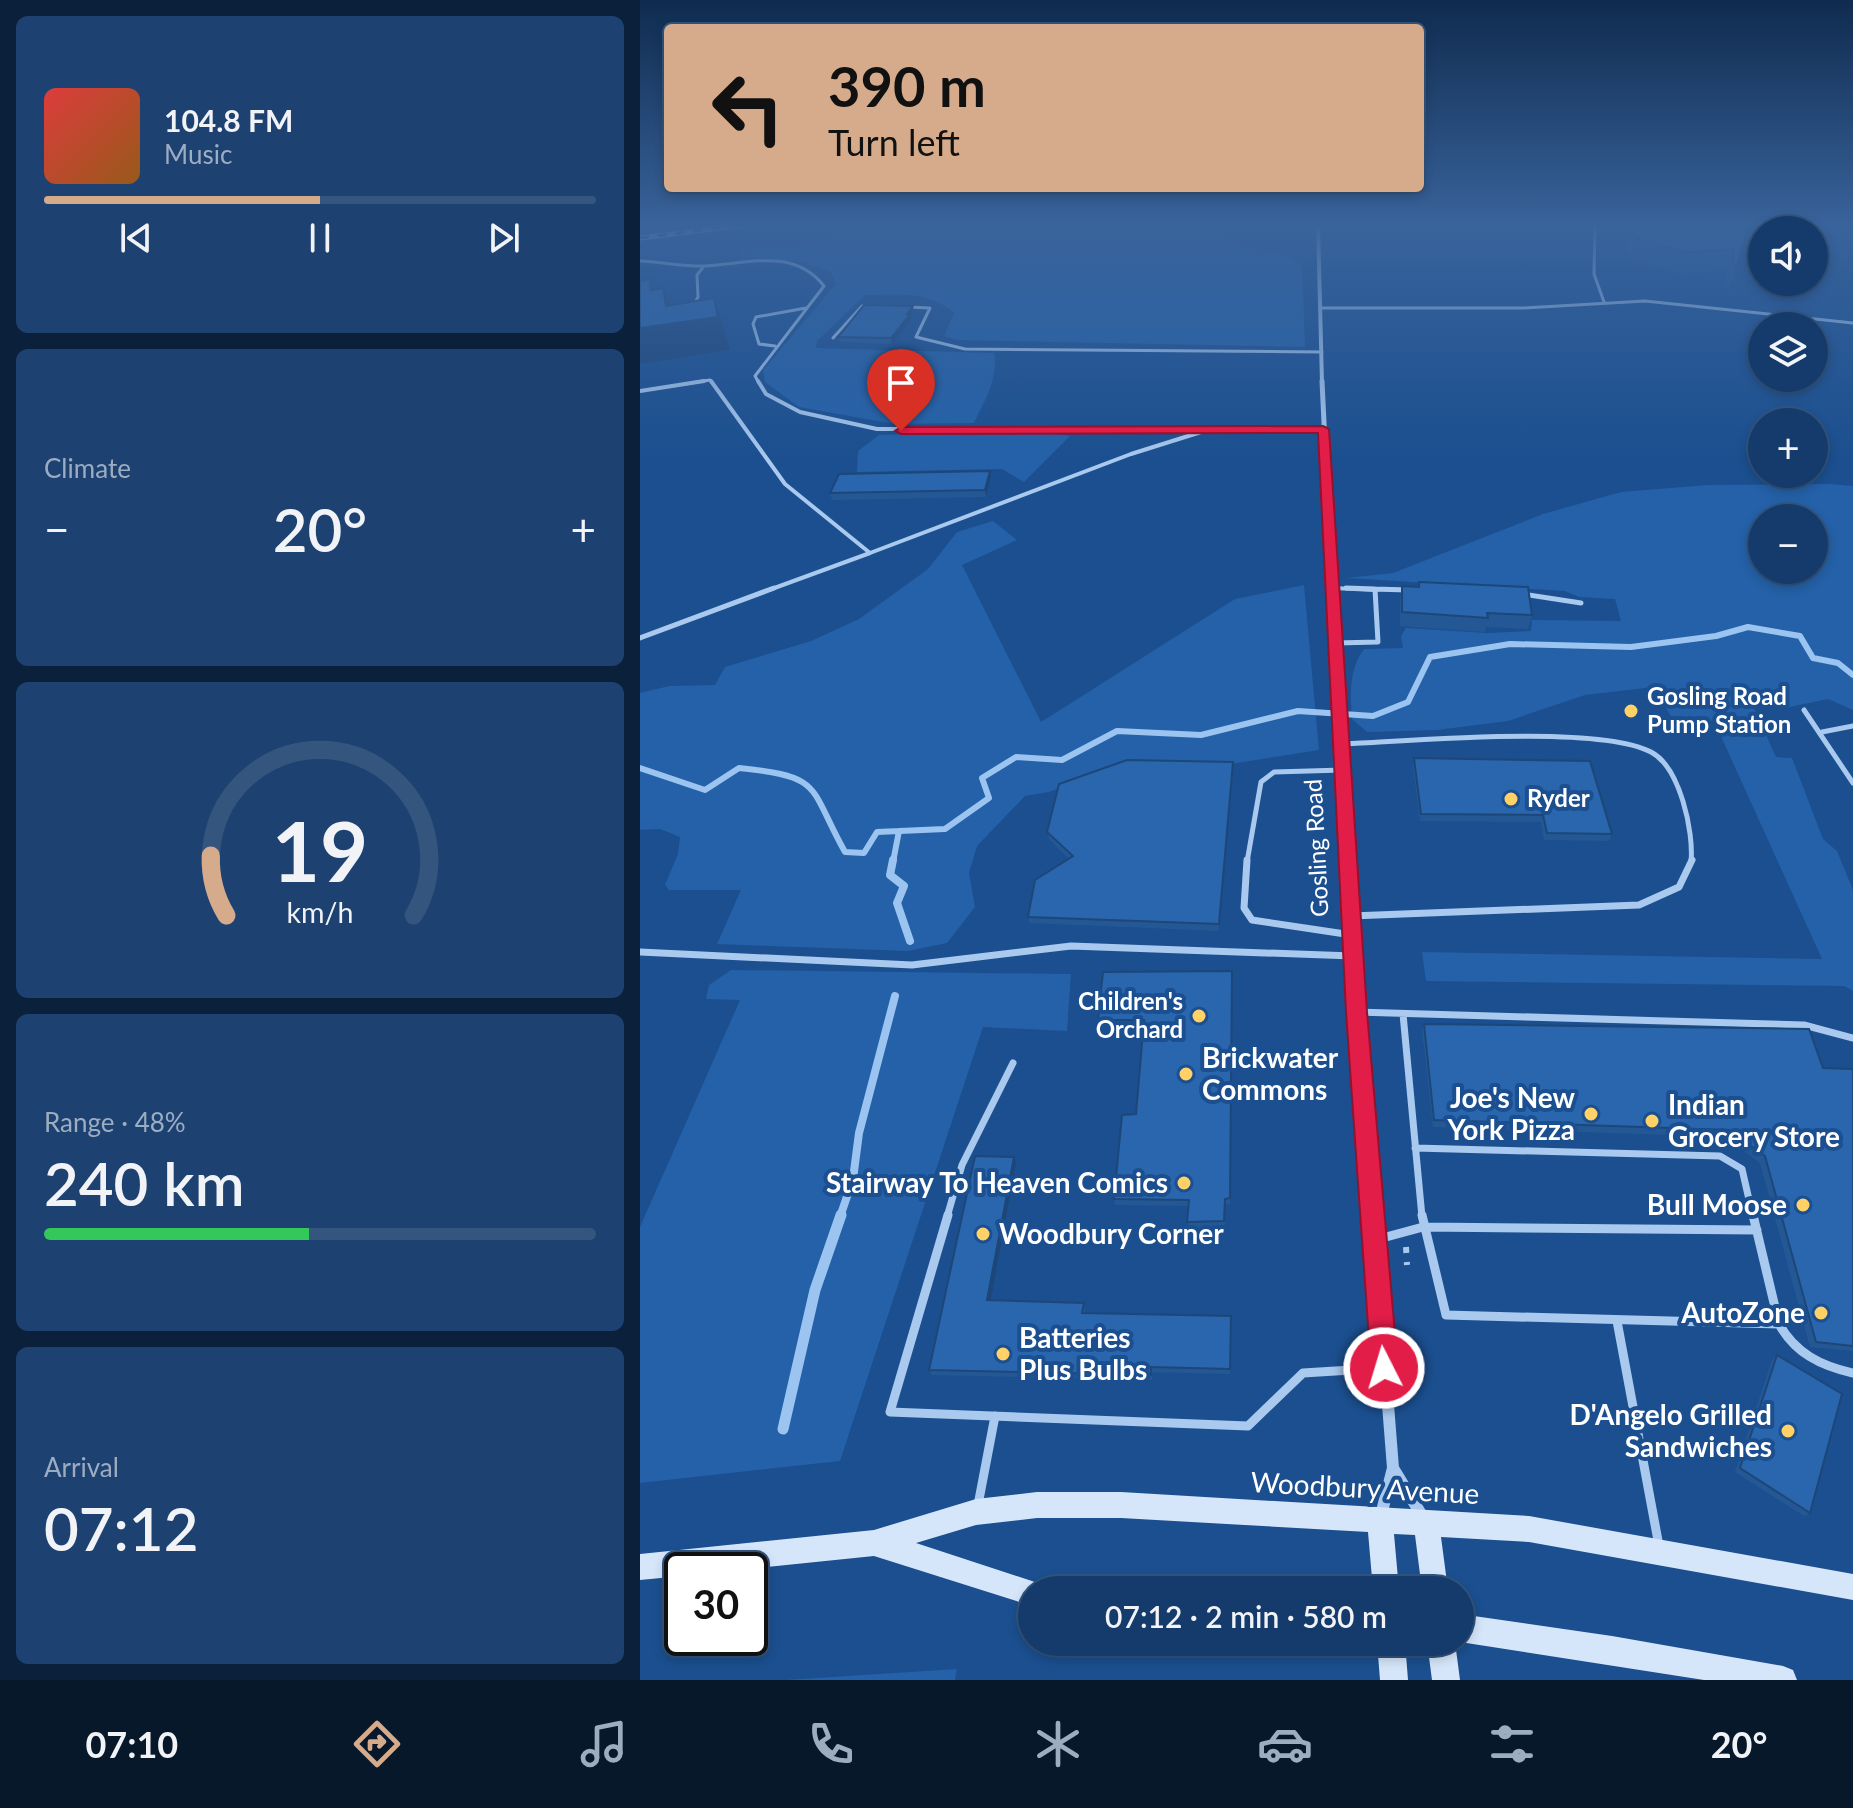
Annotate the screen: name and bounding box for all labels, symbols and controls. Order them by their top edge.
text: 390 m [828,52,986,119]
icon: left [696,56,800,160]
text: 104.8 FM [164,102,293,138]
text: Turn left [828,120,960,164]
text: Music [164,138,232,170]
icon: previous [114,216,158,260]
icon: pause [298,216,342,260]
icon: next [482,216,526,260]
map controls [1748,216,1828,584]
button: sound [1748,216,1828,296]
button: layers [1748,312,1828,392]
pin [867,349,935,431]
icon: arrive [879,361,923,405]
button: + [1748,408,1828,488]
text: Climate [44,452,131,484]
text: 20° [273,493,367,565]
text: − [44,503,70,555]
text: + [570,503,596,555]
button: − [1748,504,1828,584]
place label: Gosling Road Pump Station [1647,681,1791,738]
marker: Gosling Road Pump Station [1622,702,1640,720]
street label: Gosling Road [1297,778,1334,918]
place label: Ryder [1527,783,1590,812]
marker: Ryder [1502,790,1520,808]
text: 19 [272,800,368,900]
text: km/h [287,895,353,929]
place label: Children's Orchard [1078,986,1183,1043]
marker: Children's Orchard [1190,1007,1208,1025]
place label: Brickwater Commons [1202,1040,1339,1106]
marker: Brickwater Commons [1177,1065,1195,1083]
place label: Joe's New York Pizza [1446,1080,1576,1146]
place label: Indian Grocery Store [1668,1087,1840,1153]
marker: Joe's New York Pizza [1582,1105,1600,1123]
text: Range · 48% [44,1106,186,1138]
marker: Indian Grocery Store [1643,1112,1661,1130]
text: 240 km [44,1147,245,1219]
place label: Stairway To Heaven Comics [826,1165,1168,1199]
marker: Stairway To Heaven Comics [1175,1174,1193,1192]
place label: Bull Moose [1647,1187,1787,1221]
marker: Bull Moose [1794,1196,1812,1214]
place label: Woodbury Corner [999,1216,1224,1250]
marker: Woodbury Corner [974,1225,992,1243]
place label: AutoZone [1680,1295,1805,1329]
marker: AutoZone [1812,1304,1830,1322]
place label: Batteries Plus Bulbs [1019,1320,1147,1386]
position arrow [1342,1326,1426,1410]
marker: Batteries Plus Bulbs [994,1345,1012,1363]
place label: D'Angelo Grilled Sandwiches [1569,1397,1772,1463]
marker: D'Angelo Grilled Sandwiches [1779,1422,1797,1440]
text: Arrival [44,1451,119,1483]
street label: Woodbury Avenue [1250,1464,1480,1510]
text: 07:12 [44,1492,198,1564]
speed limit sign: 30 [664,1552,768,1656]
text: 07:12 · 2 min · 580 m [1105,1598,1387,1634]
icon: directions [349,1716,405,1772]
icon: music [576,1716,632,1772]
icon: phone [803,1716,859,1772]
icon: climate [1030,1716,1086,1772]
icon: car [1257,1716,1313,1772]
icon: filters [1484,1716,1540,1772]
text: 07:10 [85,1722,178,1766]
text: 20° [1711,1722,1767,1766]

